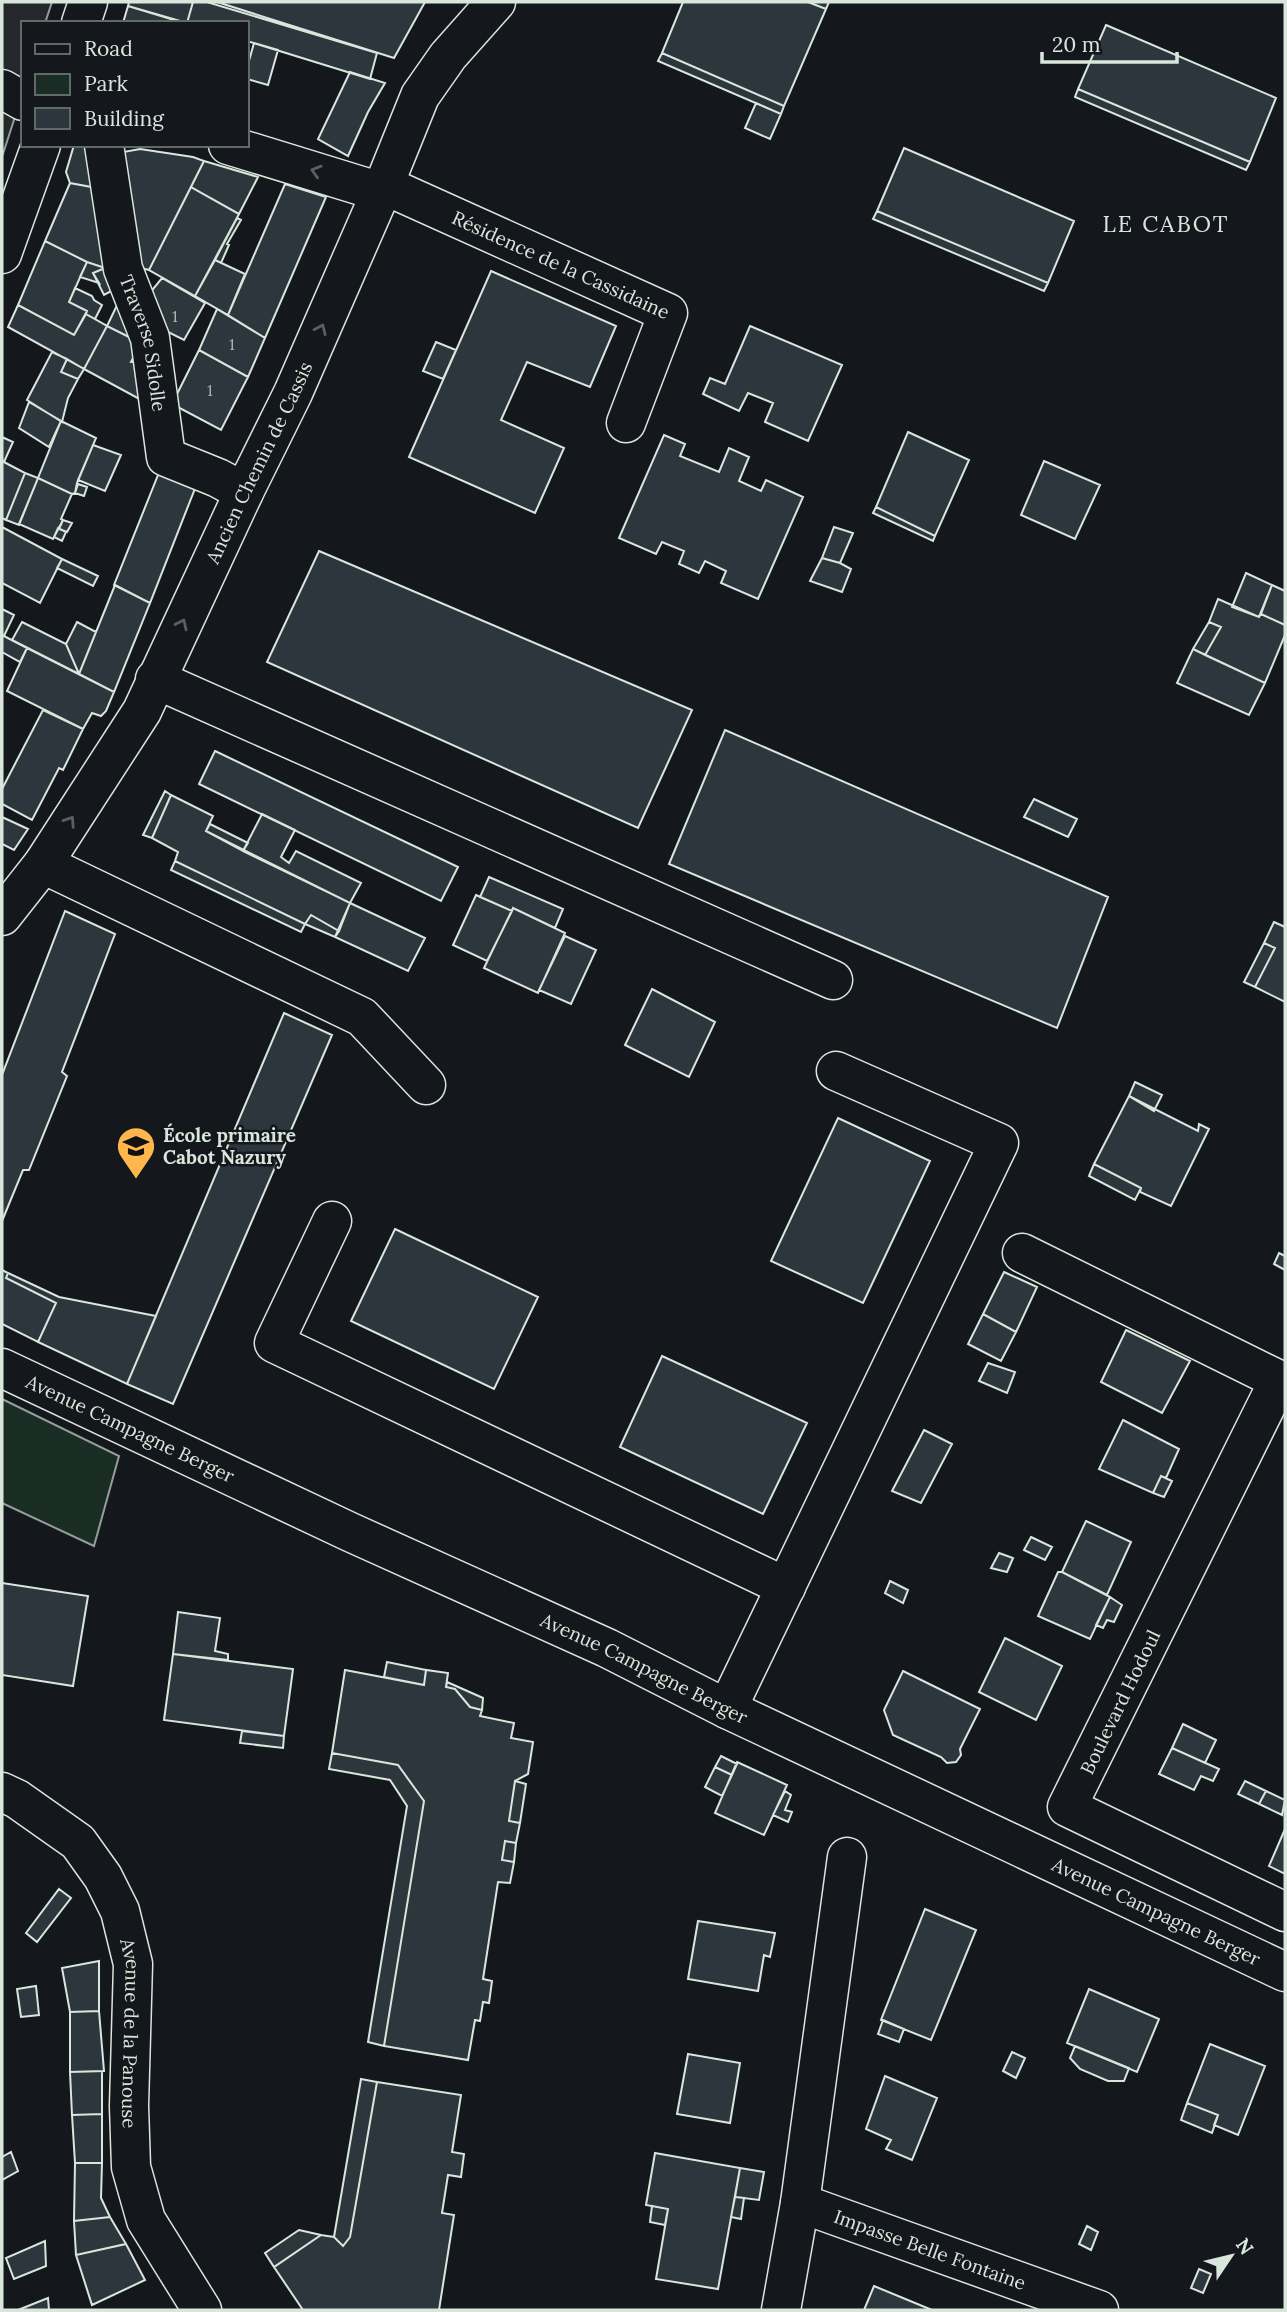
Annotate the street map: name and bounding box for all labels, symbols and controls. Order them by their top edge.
legend [21,21,248,147]
scale bar [1042,21,1177,65]
text: 20 m [1052,31,1101,58]
text: Road [84,35,133,62]
text: Park [84,70,128,97]
text: Building [84,105,164,132]
one-way arrow [310,165,322,180]
street label: Résidence de la Cassidaine [448,205,673,324]
district label: LE CABOT [1103,209,1229,238]
street label: Traverse Sidolle [114,271,172,413]
house number: 1 [172,306,178,326]
one-way arrow [313,324,327,337]
house number: 1 [229,334,235,354]
street label: Ancien Chemin de Cassis [200,358,317,568]
house number: 1 [207,380,213,400]
one-way arrow [174,618,188,631]
one-way arrow [62,816,75,829]
place label: École primaire Cabot Nazury [163,1123,296,1169]
school or university icon: École primaire Cabot Nazury [115,1125,157,1180]
street label: Avenue Campagne Berger [22,1369,239,1488]
street label: Avenue Campagne Berger [536,1607,752,1729]
street label: Boulevard Hodoul [1075,1626,1165,1778]
street label: Avenue Campagne Berger [1048,1852,1265,1971]
street label: Avenue de la Panouse [115,1935,145,2129]
street label: Impasse Belle Fontaine [831,2204,1029,2295]
north arrow [1196,2221,1266,2291]
text: N [1231,2233,1259,2259]

